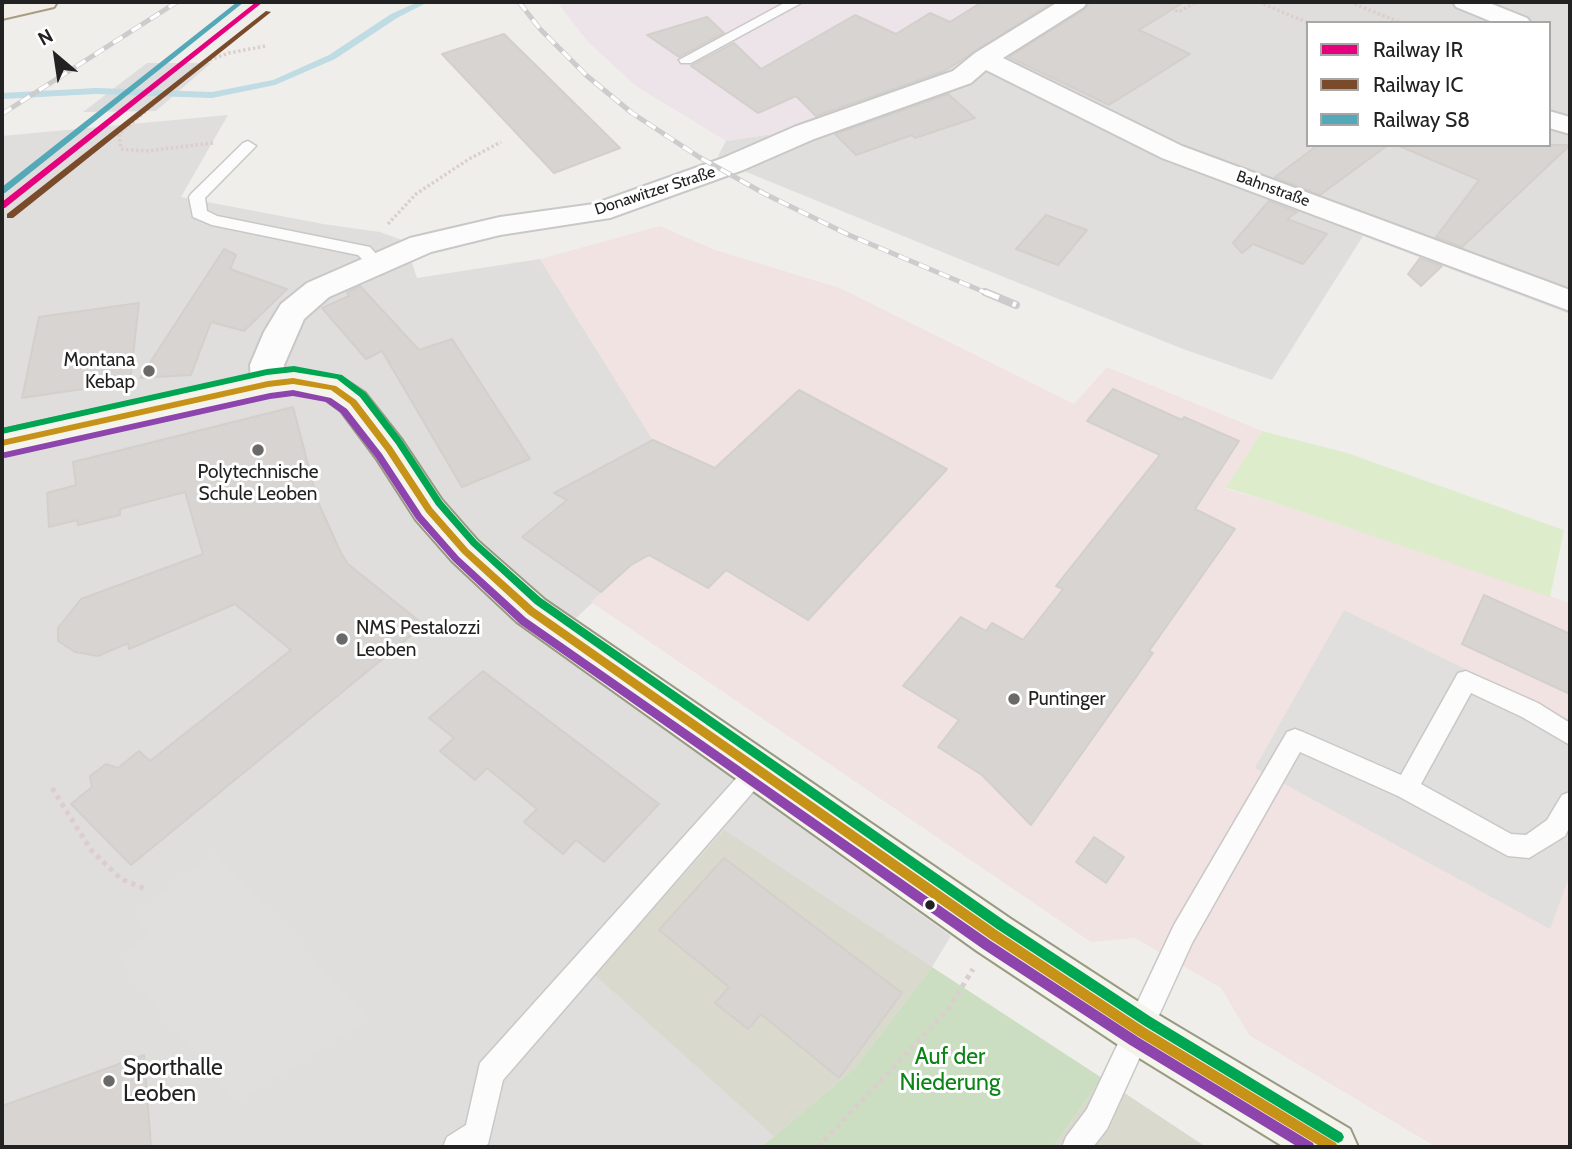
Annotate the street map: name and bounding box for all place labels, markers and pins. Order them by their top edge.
place label: Montana Kebap [64,349,135,393]
marker: Montana Kebap [141,363,157,379]
marker: Polytechnische Schule Leoben [250,442,266,458]
place label: Polytechnische Schule Leoben [197,461,319,505]
place label: NMS Pestalozzi Leoben [356,617,480,661]
marker: NMS Pestalozzi Leoben [334,631,350,647]
place label: Puntinger [1028,688,1105,710]
marker: Puntinger [1006,691,1022,707]
unlabelled marker [923,898,937,912]
place label: Sporthalle Leoben [123,1054,223,1108]
marker: Sporthalle Leoben [101,1073,117,1089]

